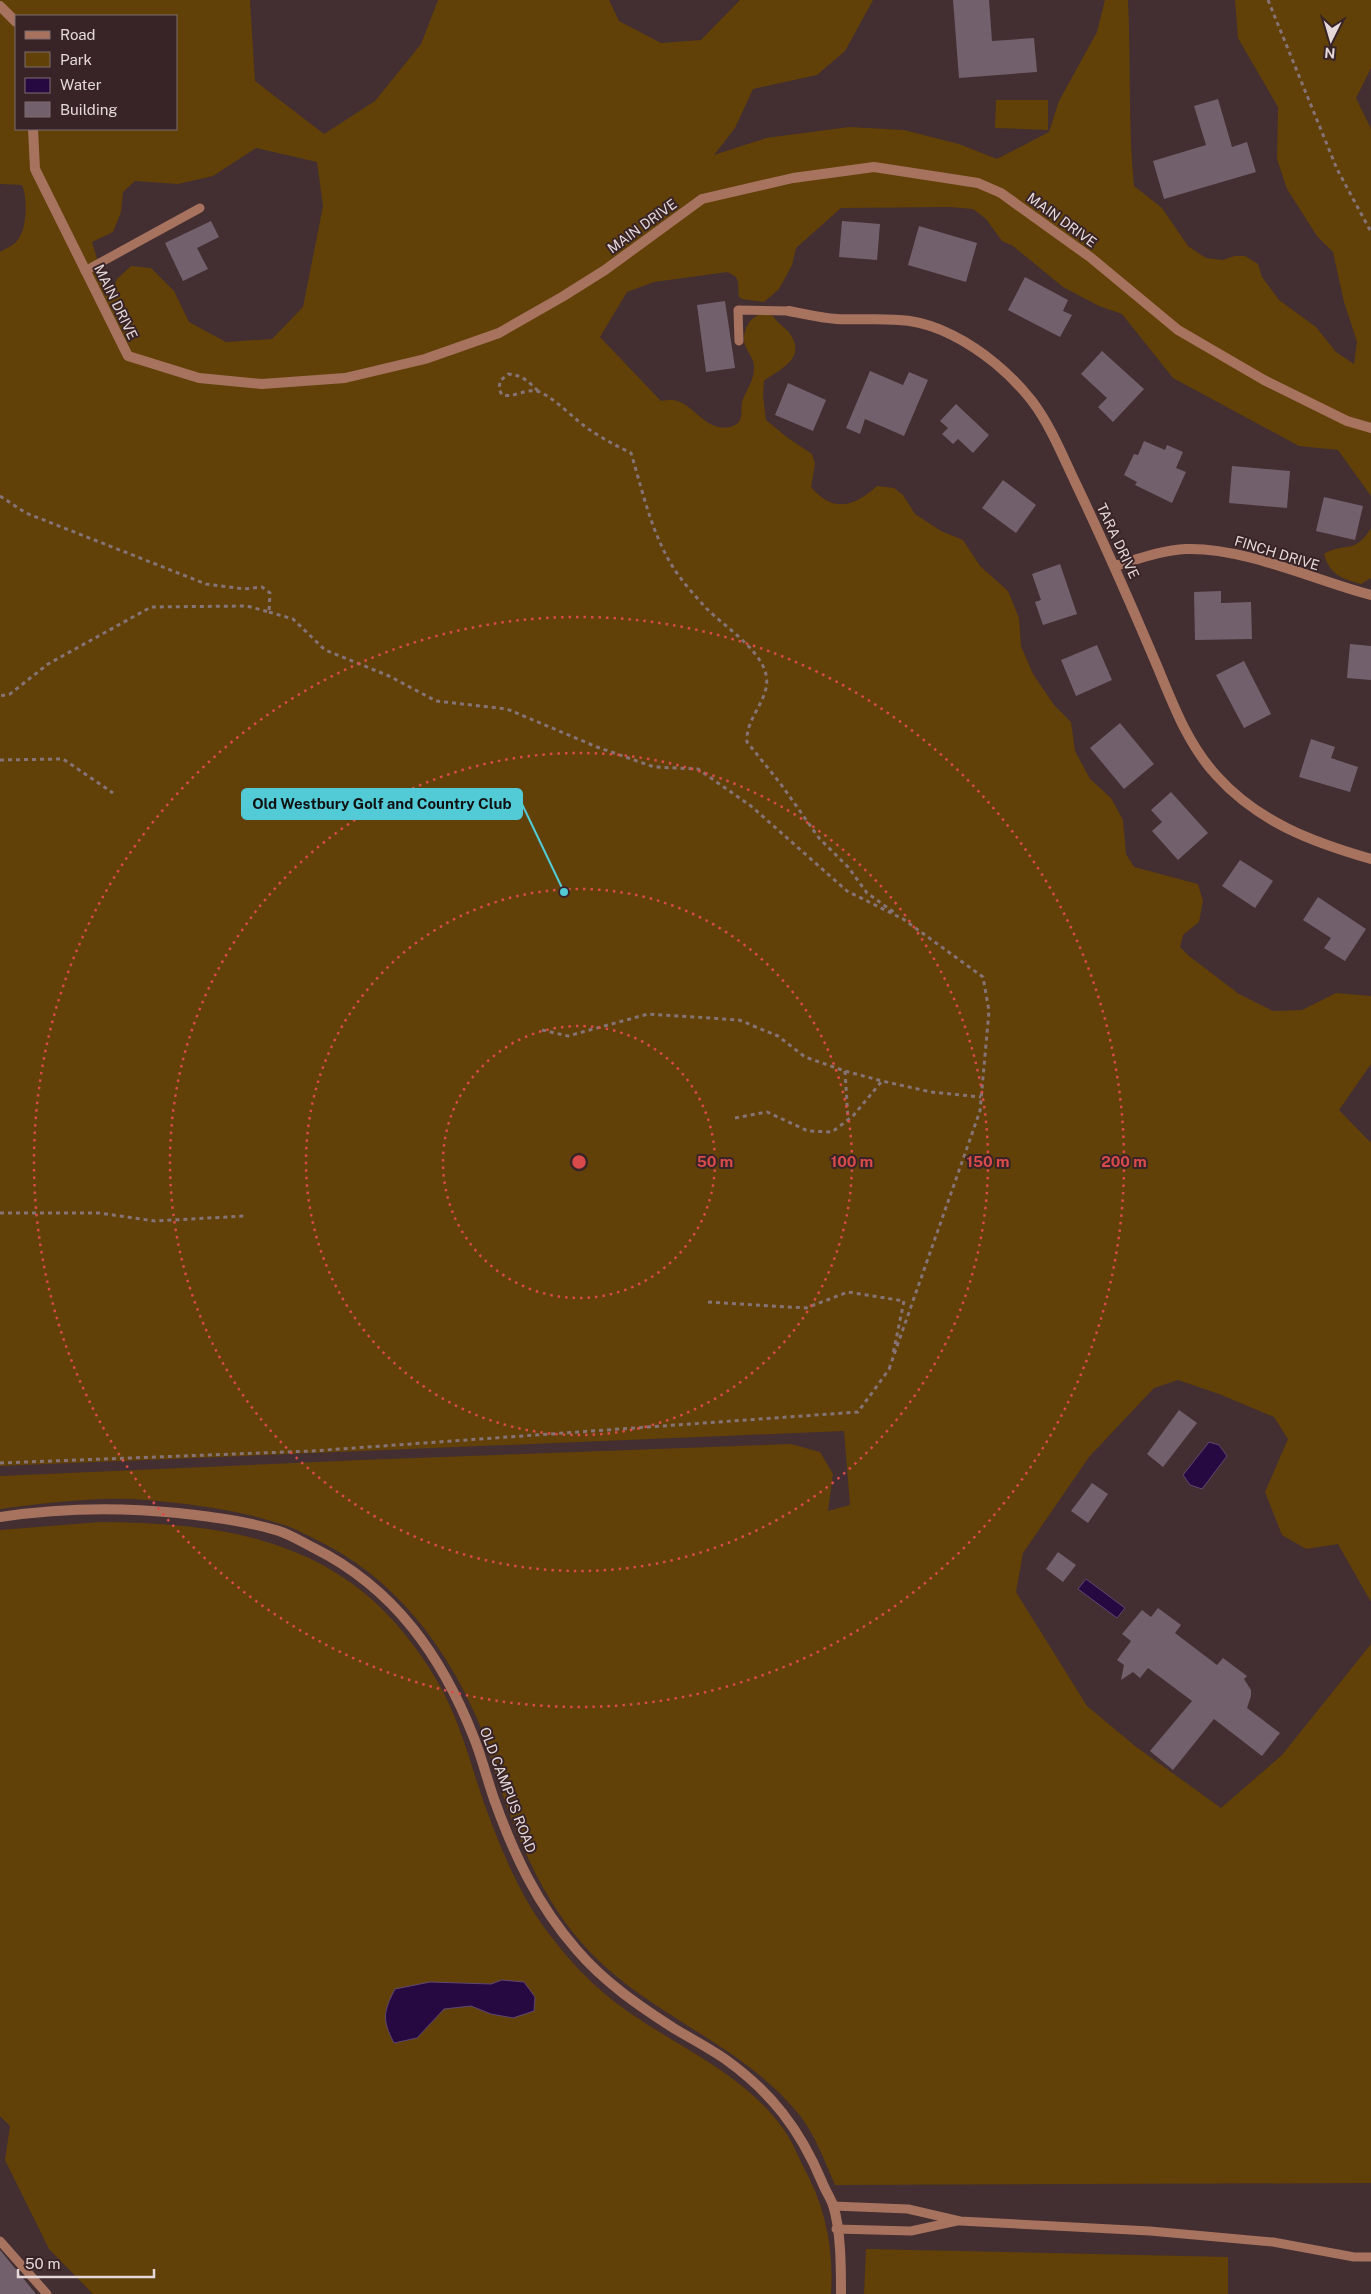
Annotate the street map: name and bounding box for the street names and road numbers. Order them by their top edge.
street label: MAIN DRIVE [1024,190,1100,250]
street label: MAIN DRIVE [604,196,680,256]
street label: MAIN DRIVE [91,262,141,342]
street label: TARA DRIVE [1094,501,1142,581]
street label: FINCH DRIVE [1233,533,1321,573]
street label: OLD CAMPUS ROAD [477,1725,539,1855]

